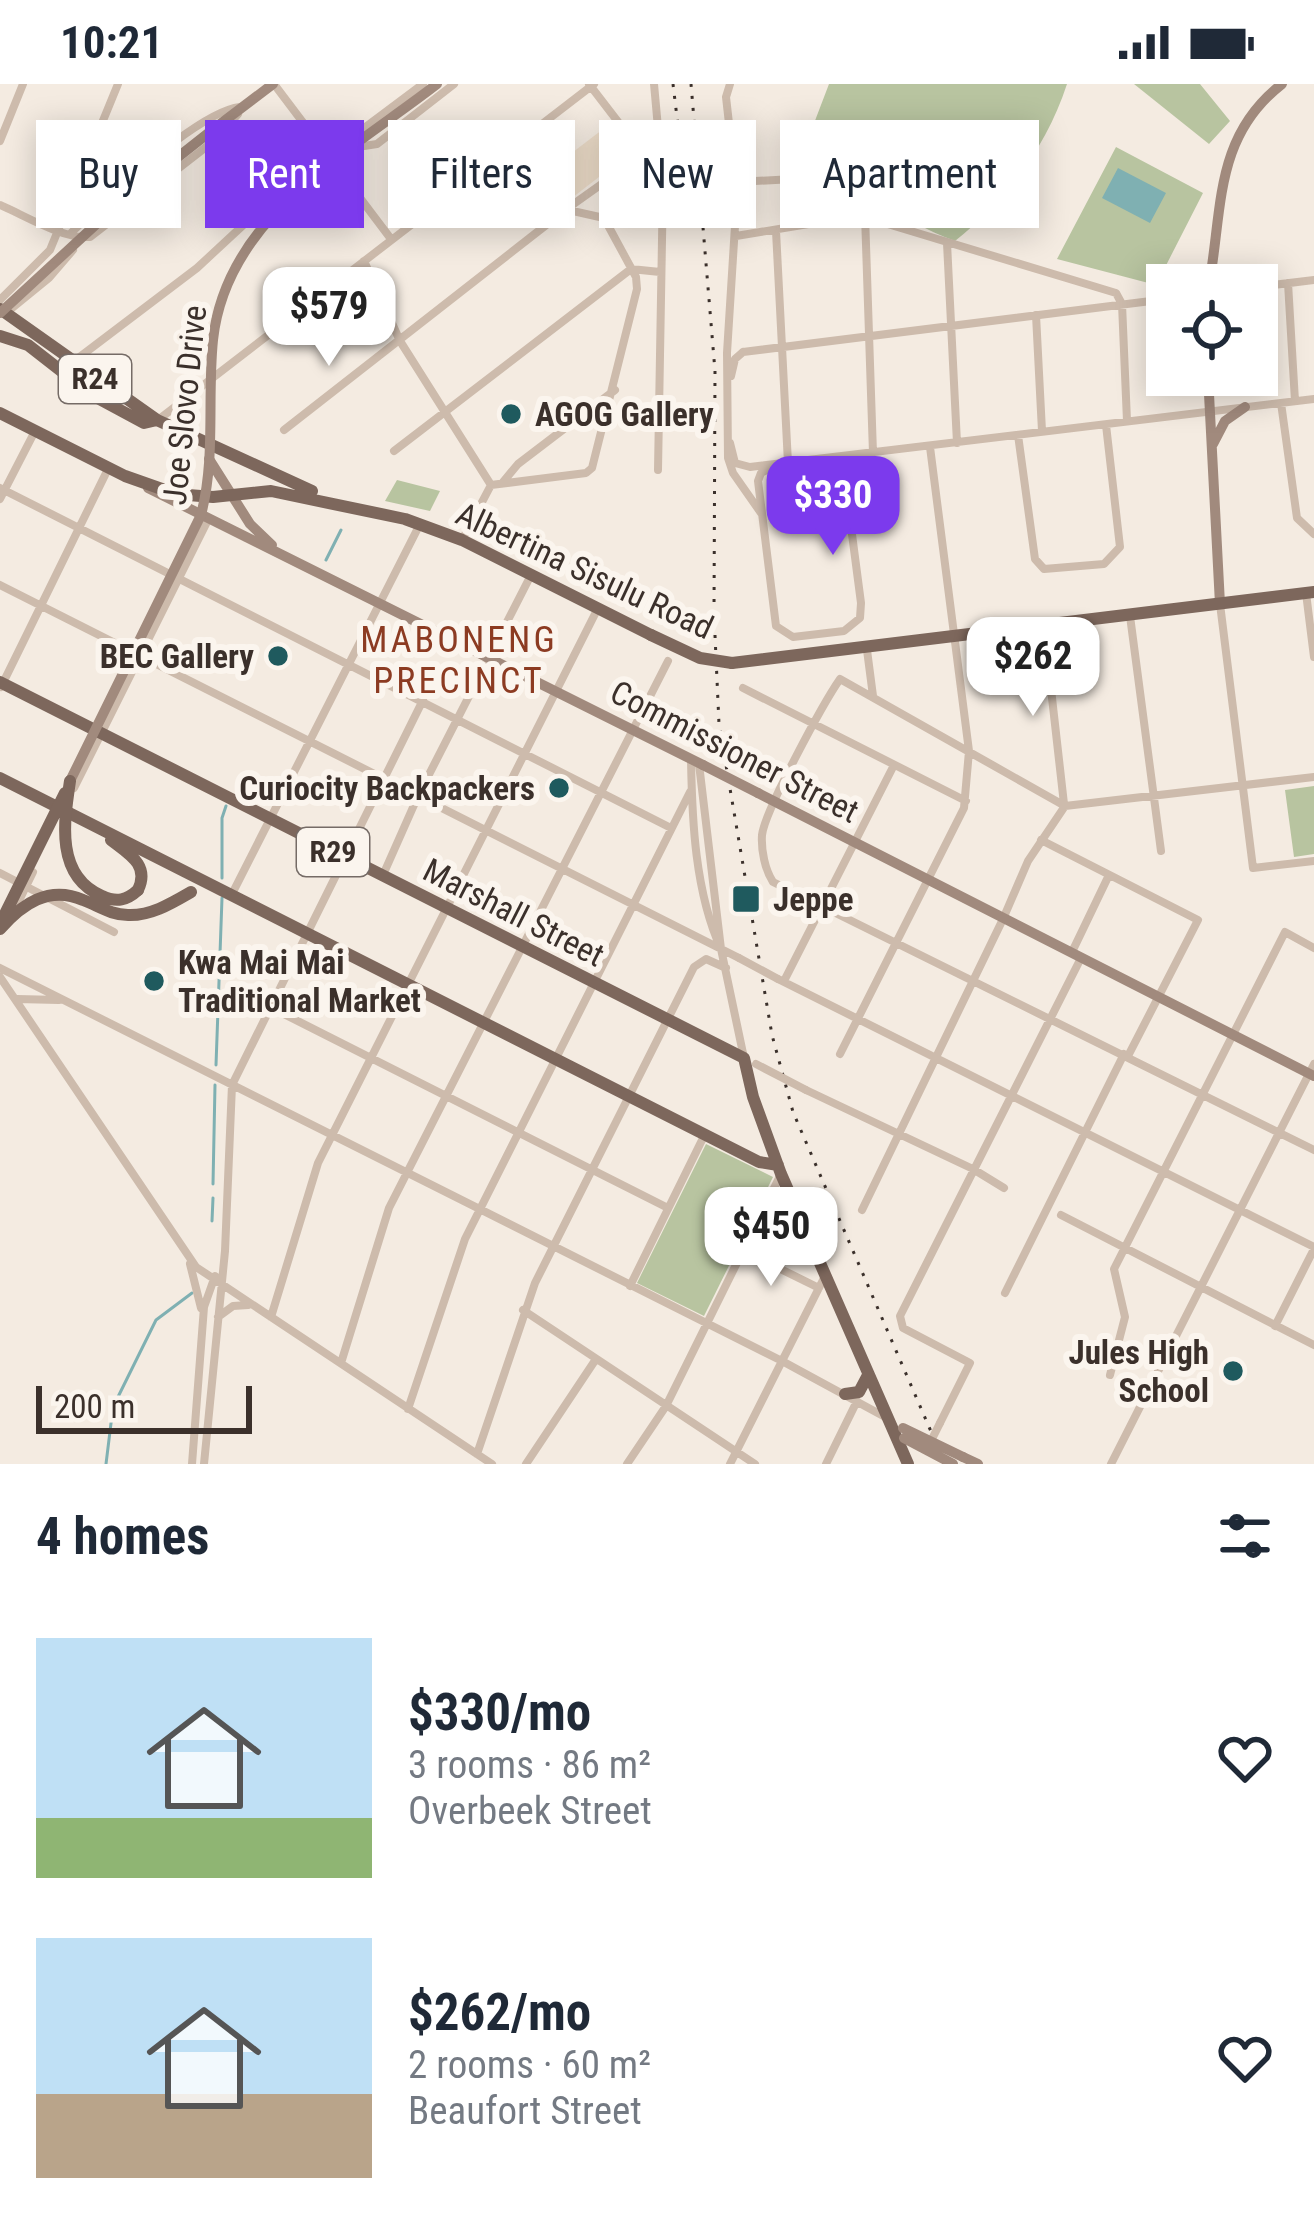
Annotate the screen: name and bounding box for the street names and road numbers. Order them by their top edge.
street label: Joe Slovo Drive [155,303,214,507]
road number: R24 [59,355,131,403]
street label: Albertina Sisulu Road [450,494,719,647]
street label: Commissioner Street [604,672,865,831]
road number: R29 [297,828,369,876]
street label: Marshall Street [417,850,611,975]

